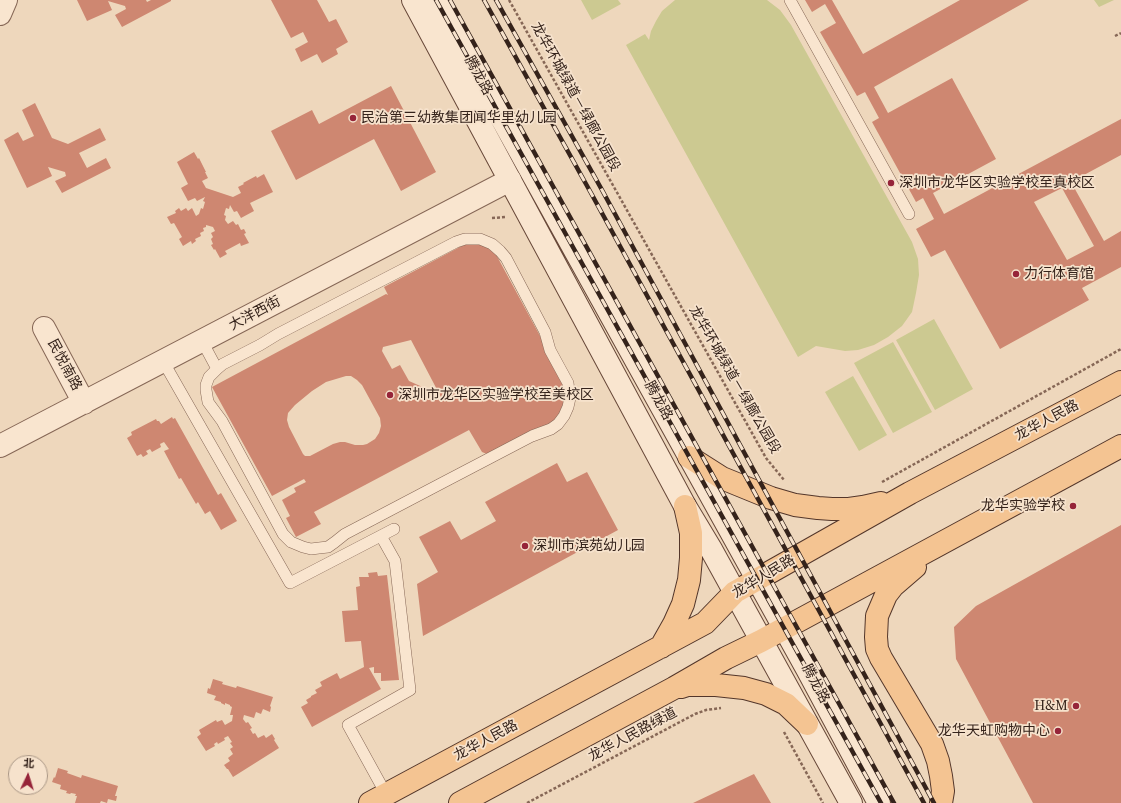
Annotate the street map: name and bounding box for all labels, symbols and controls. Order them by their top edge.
street label: 龙华环城绿道－绿廊公园段 [527,19,623,175]
street label: 腾龙路 [460,54,496,98]
place label: 民治第三幼教集团闻华里幼儿园 [361,110,557,126]
marker: 民治第三幼教集团闻华里幼儿园 [348,113,358,123]
place label: 深圳市龙华区实验学校至真校区 [899,175,1095,191]
marker: 深圳市龙华区实验学校至真校区 [886,178,896,188]
place label: 力行体育馆 [1024,266,1094,282]
marker: 力行体育馆 [1011,269,1021,279]
street label: 大洋西街 [226,293,284,335]
street label: 龙华环城绿道－绿廊公园段 [685,303,783,457]
street label: 民悦南路 [43,336,85,394]
street label: 腾龙路 [640,379,676,423]
place label: 深圳市龙华区实验学校至美校区 [398,387,594,403]
marker: 深圳市龙华区实验学校至美校区 [385,390,395,400]
street label: 龙华人民路 [1012,397,1082,445]
place label: 龙华实验学校 [981,498,1065,514]
marker: 龙华实验学校 [1068,501,1078,511]
place label: 深圳市滨苑幼儿园 [533,538,645,554]
marker: 深圳市滨苑幼儿园 [520,541,530,551]
street label: 龙华人民路 [730,552,798,602]
street label: 腾龙路 [798,662,832,706]
place label: H&M [1034,698,1068,714]
marker: H&M [1071,701,1081,711]
street label: 龙华人民路绿道 [586,705,680,765]
street label: 龙华人民路 [451,717,521,765]
place label: 龙华天虹购物中心 [938,723,1050,739]
marker: 龙华天虹购物中心 [1053,726,1063,736]
north arrow [8,755,48,795]
text: 北 [23,756,35,771]

